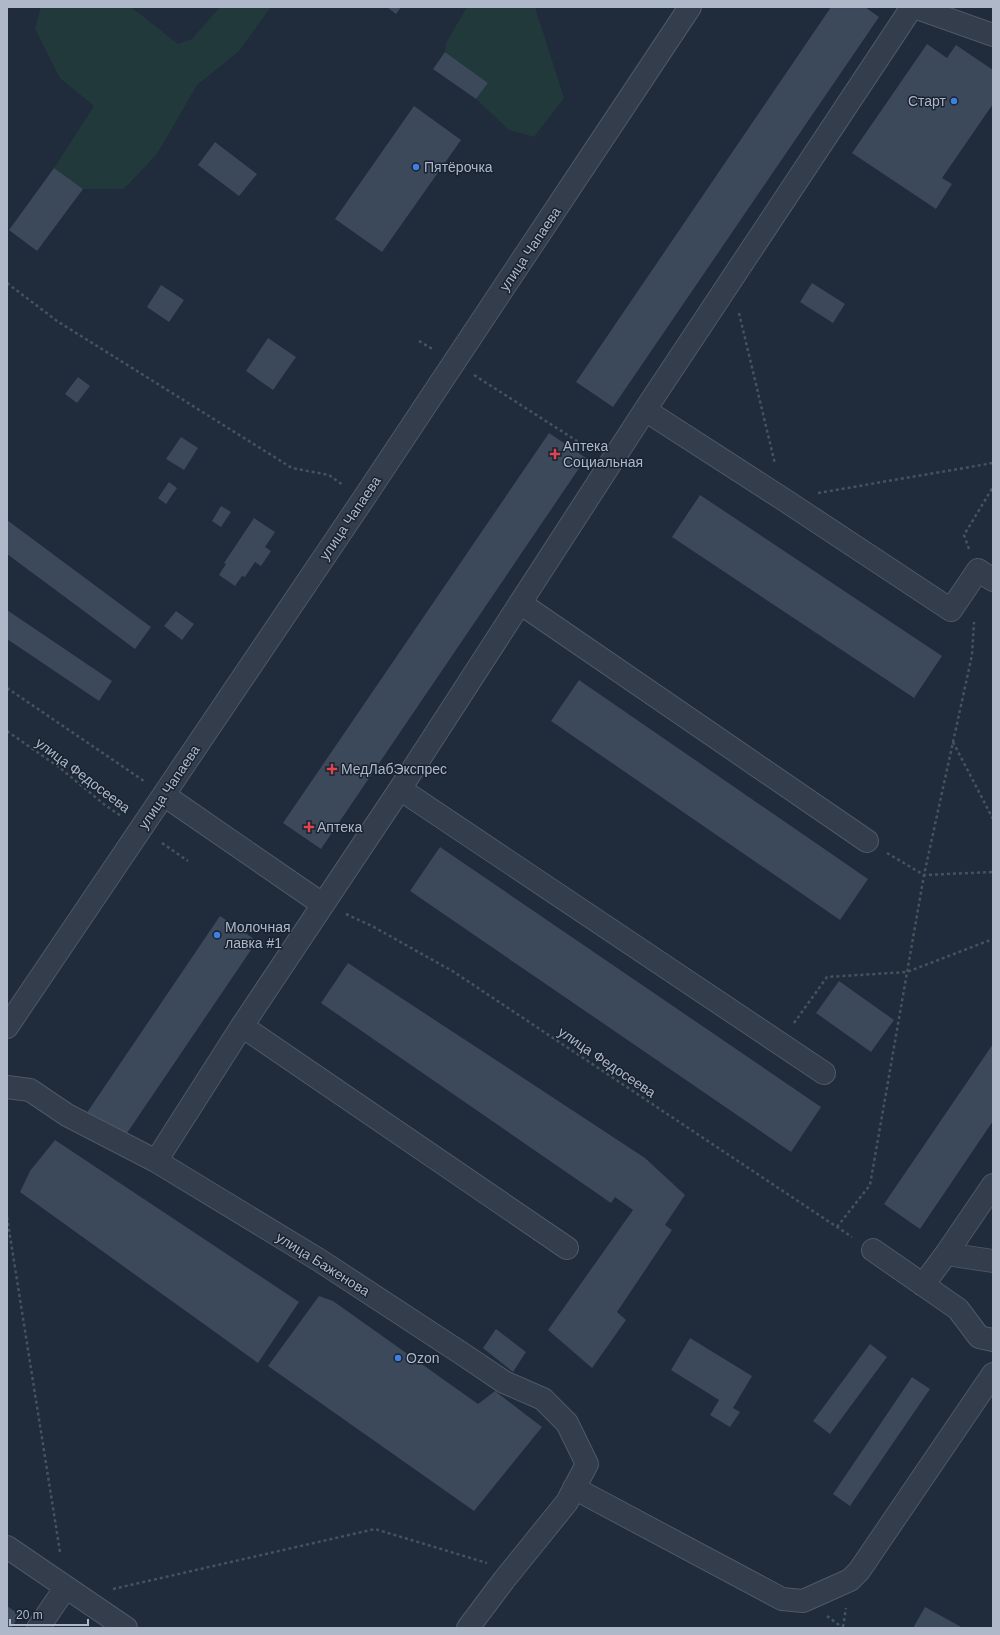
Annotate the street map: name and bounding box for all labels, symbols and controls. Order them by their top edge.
place label: Старт [908,93,947,109]
marker: Старт [949,96,959,106]
place label: Пятёрочка [424,159,493,175]
marker: Пятёрочка [411,162,421,172]
street label: улица Чапаева [496,204,564,294]
place label: Аптека Социальная [563,438,643,470]
marker: Аптека Социальная [550,449,560,459]
street label: улица Чапаева [316,473,384,563]
street label: улица Федосеева [33,734,134,816]
street label: улица Чапаева [135,742,203,832]
place label: МедЛабЭкспрес [341,761,447,777]
marker: МедЛабЭкспрес [326,763,338,775]
place label: Аптека [317,819,362,835]
marker: Аптека [304,822,314,832]
place label: Молочная лавка #1 [225,919,291,951]
marker: Молочная лавка #1 [212,930,222,940]
street label: улица Федосеева [555,1023,659,1101]
street label: улица Баженова [273,1229,373,1299]
place label: Ozon [406,1350,439,1366]
marker: Ozon [393,1353,403,1363]
scale bar [10,1601,88,1627]
text: 20 m [16,1608,43,1622]

